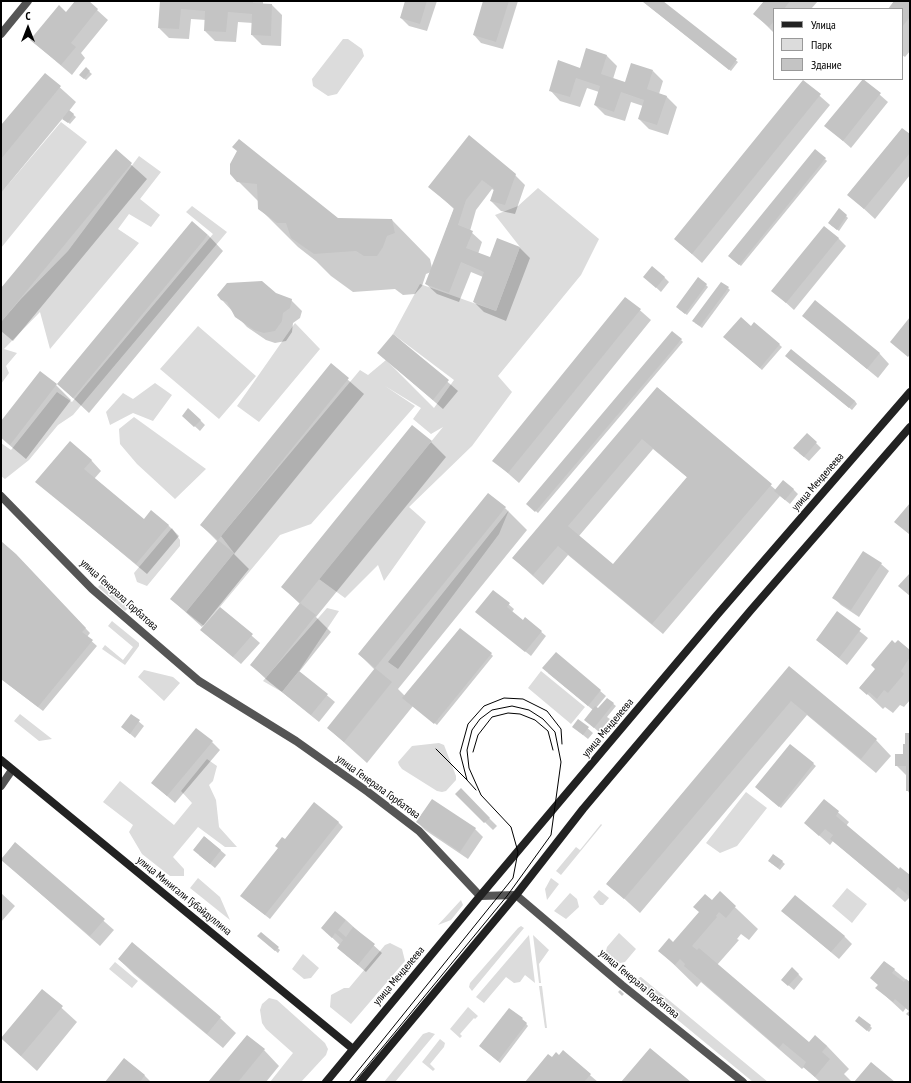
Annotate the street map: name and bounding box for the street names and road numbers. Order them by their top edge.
street label: улица Менделеева [789,450,847,514]
street label: улица Генерала Горбатова [77,556,161,634]
street label: улица Менделеева [580,696,636,760]
street label: улица Генерала Горбатова [333,752,423,822]
street label: улица Минигали Губайдуллина [134,854,234,938]
street label: улица Менделеева [371,944,427,1008]
street label: улица Генерала Горбатова [596,947,682,1021]

